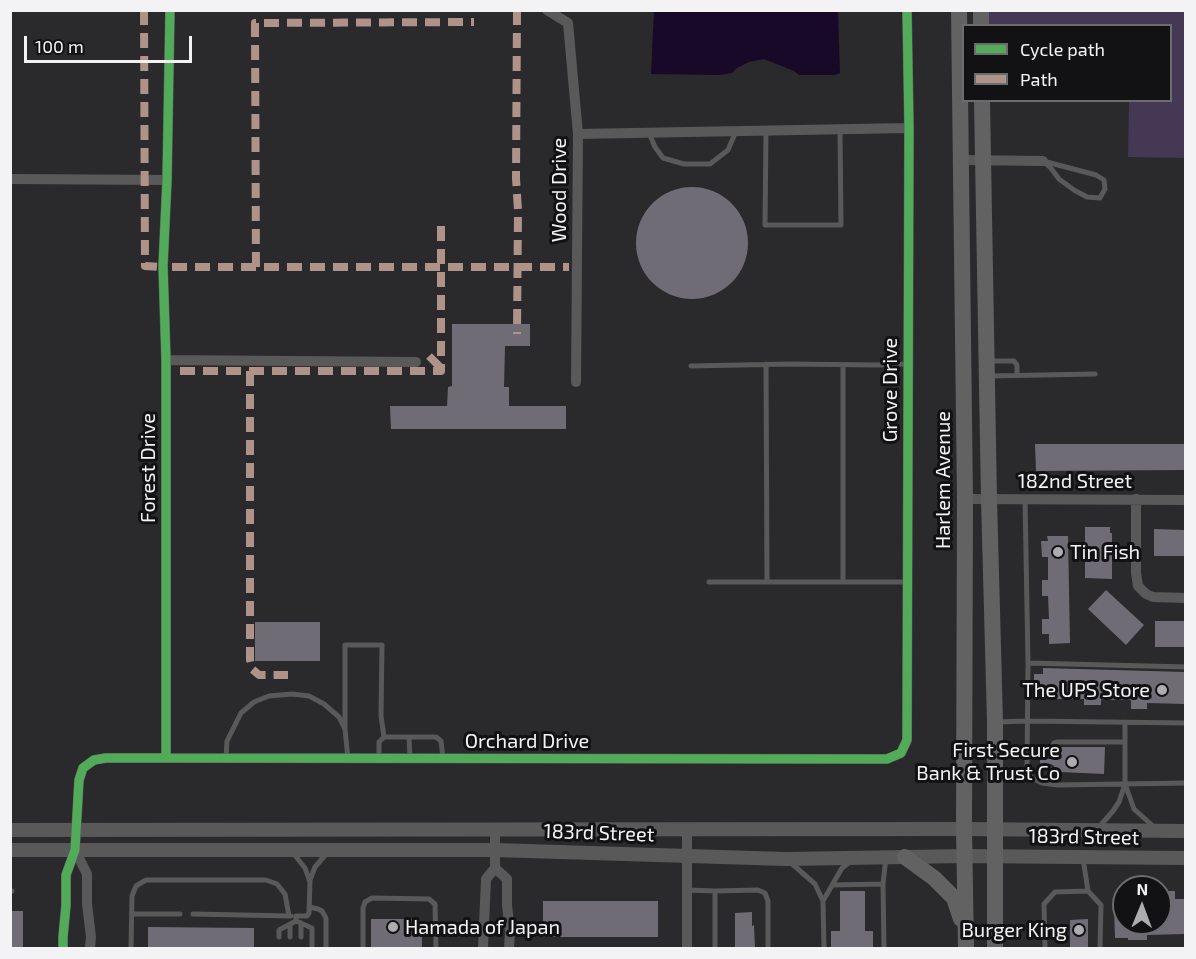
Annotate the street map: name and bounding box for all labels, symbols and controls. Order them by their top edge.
scale bar [27,24,195,62]
legend [962,24,1172,102]
text: 100 m [35,35,84,57]
text: Cycle path [1020,38,1105,60]
text: Path [1020,68,1058,90]
street label: Wood Drive [547,138,571,242]
street label: Grove Drive [878,338,902,442]
street label: Harlem Avenue [931,411,955,549]
street label: Forest Drive [136,413,160,523]
street label: 182nd Street [1018,469,1132,493]
place label: Tin Fish [1070,540,1140,564]
marker: Tin Fish [1051,545,1065,559]
place label: The UPS Store [1022,678,1150,702]
marker: The UPS Store [1155,683,1169,697]
street label: Orchard Drive [465,729,589,753]
place label: First Secure Bank & Trust Co [916,738,1060,785]
marker: First Secure Bank & Trust Co [1065,755,1079,769]
street label: 183rd Street [543,819,655,847]
street label: 183rd Street [1029,824,1139,850]
north arrow [1112,875,1172,935]
text: N [1136,879,1148,898]
place label: Hamada of Japan [405,915,560,939]
place label: Burger King [961,918,1067,942]
marker: Hamada of Japan [386,920,400,934]
marker: Burger King [1072,923,1086,937]

